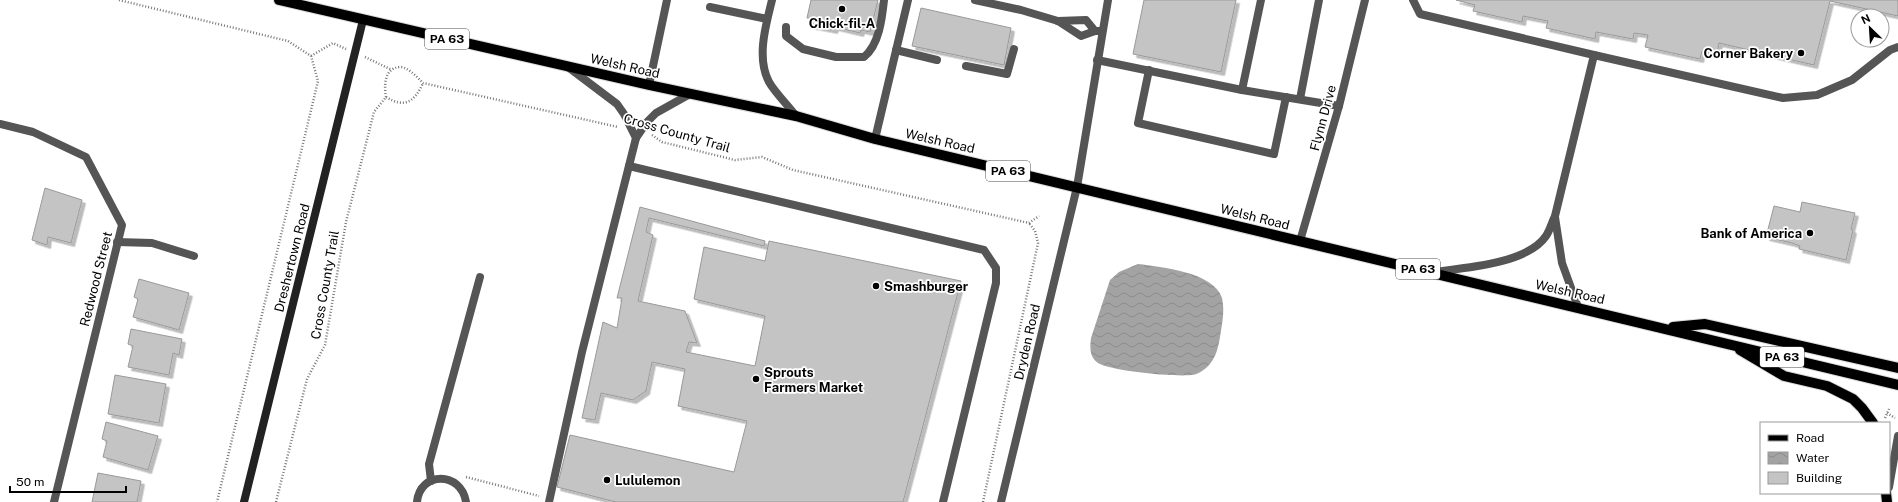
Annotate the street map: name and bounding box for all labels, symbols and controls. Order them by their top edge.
marker: Chick-fil-A [837,4,847,14]
north arrow [1850,8,1890,48]
text: N [1859,12,1872,26]
place label: Chick-fil-A [809,16,876,31]
road number: PA 63 [425,29,469,49]
place label: Corner Bakery [1704,46,1794,61]
marker: Corner Bakery [1796,48,1806,58]
street label: Welsh Road [589,51,661,81]
street label: Flynn Drive [1307,83,1339,153]
street label: Cross County Trail [622,111,732,155]
street label: Welsh Road [904,126,976,156]
road number: PA 63 [986,161,1030,181]
street label: Welsh Road [1219,201,1291,233]
street label: Dreshertown Road [271,202,313,314]
place label: Bank of America [1700,226,1802,241]
marker: Bank of America [1805,228,1815,238]
street label: Cross County Trail [308,229,342,341]
street label: Redwood Street [77,230,115,328]
road number: PA 63 [1396,259,1440,279]
street label: Welsh Road [1534,277,1606,307]
place label: Smashburger [884,279,969,294]
marker: Smashburger [871,281,881,291]
street label: Dryden Road [1011,302,1043,382]
road number: PA 63 [1760,347,1804,367]
place label: Sprouts Farmers Market [764,365,863,395]
marker: Sprouts Farmers Market [751,374,761,384]
legend [1760,422,1890,494]
text: Road [1796,431,1824,445]
text: Water [1796,451,1830,465]
scale bar [10,468,126,494]
text: Building [1796,471,1842,485]
place label: Lululemon [615,473,681,488]
text: 50 m [16,475,44,489]
marker: Lululemon [602,475,612,485]

